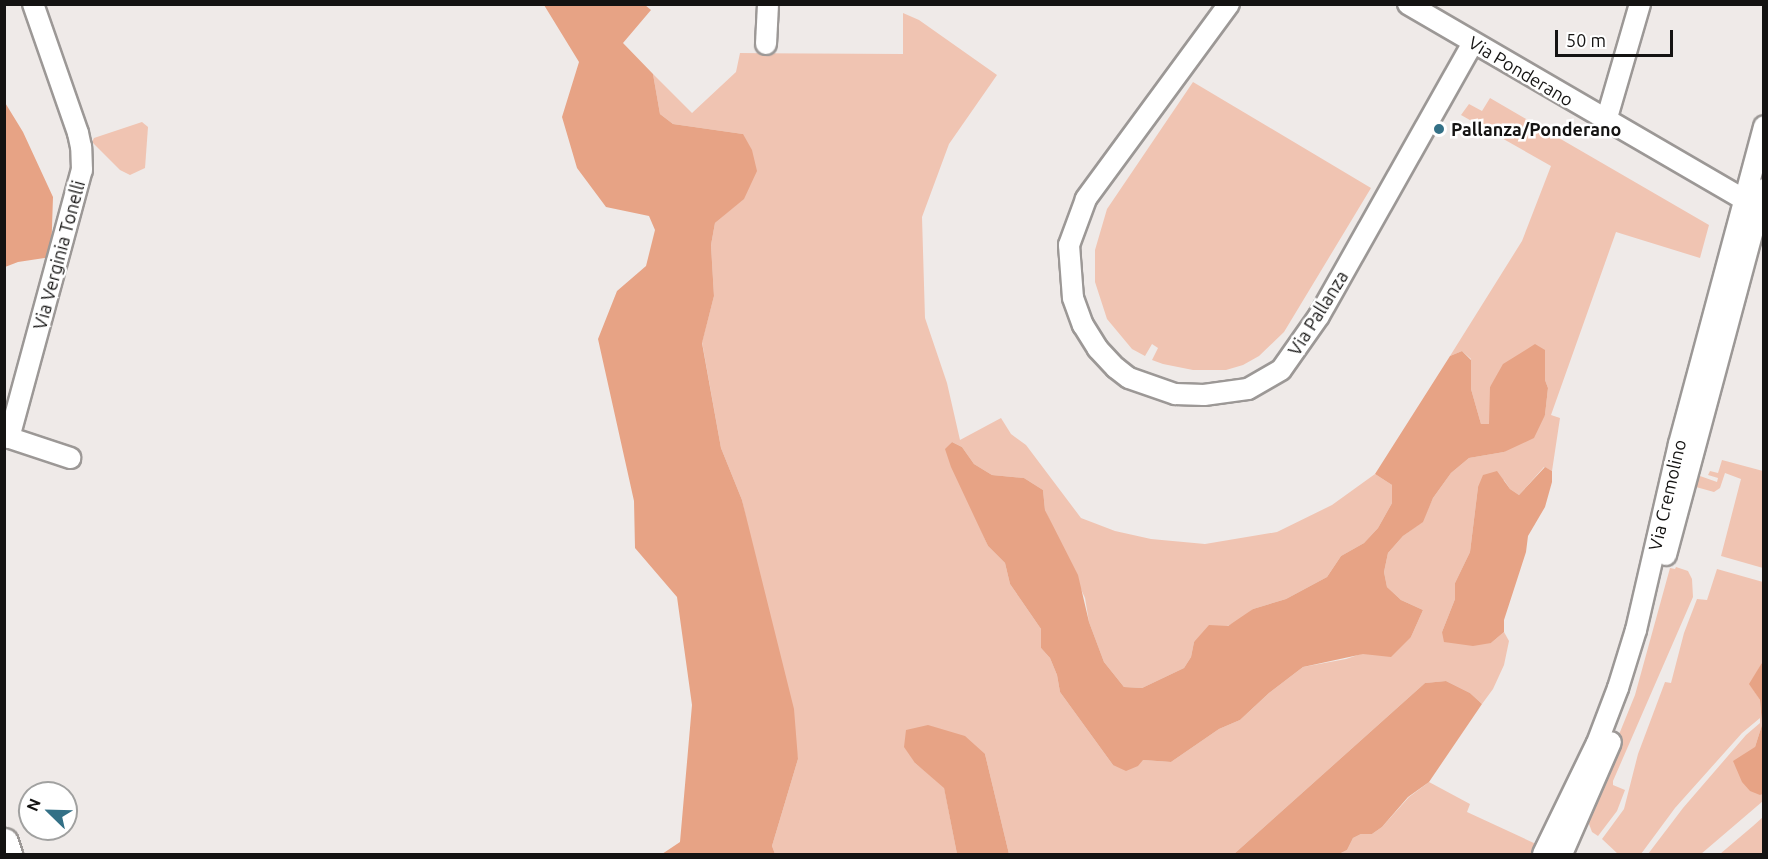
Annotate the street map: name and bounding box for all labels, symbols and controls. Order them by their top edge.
scale bar [1558,18,1676,56]
text: 50 m [1566,30,1606,50]
street label: Via Ponderano [1465,31,1577,111]
place label: Pallanza/Ponderano [1451,118,1621,140]
marker: Pallanza/Ponderano [1432,122,1446,136]
street label: Via Verginia Tonelli [29,178,89,332]
street label: Via Pallanza [1283,267,1353,359]
street label: Via Cremolino [1644,437,1690,553]
north arrow [18,781,78,841]
text: N [23,796,44,814]

